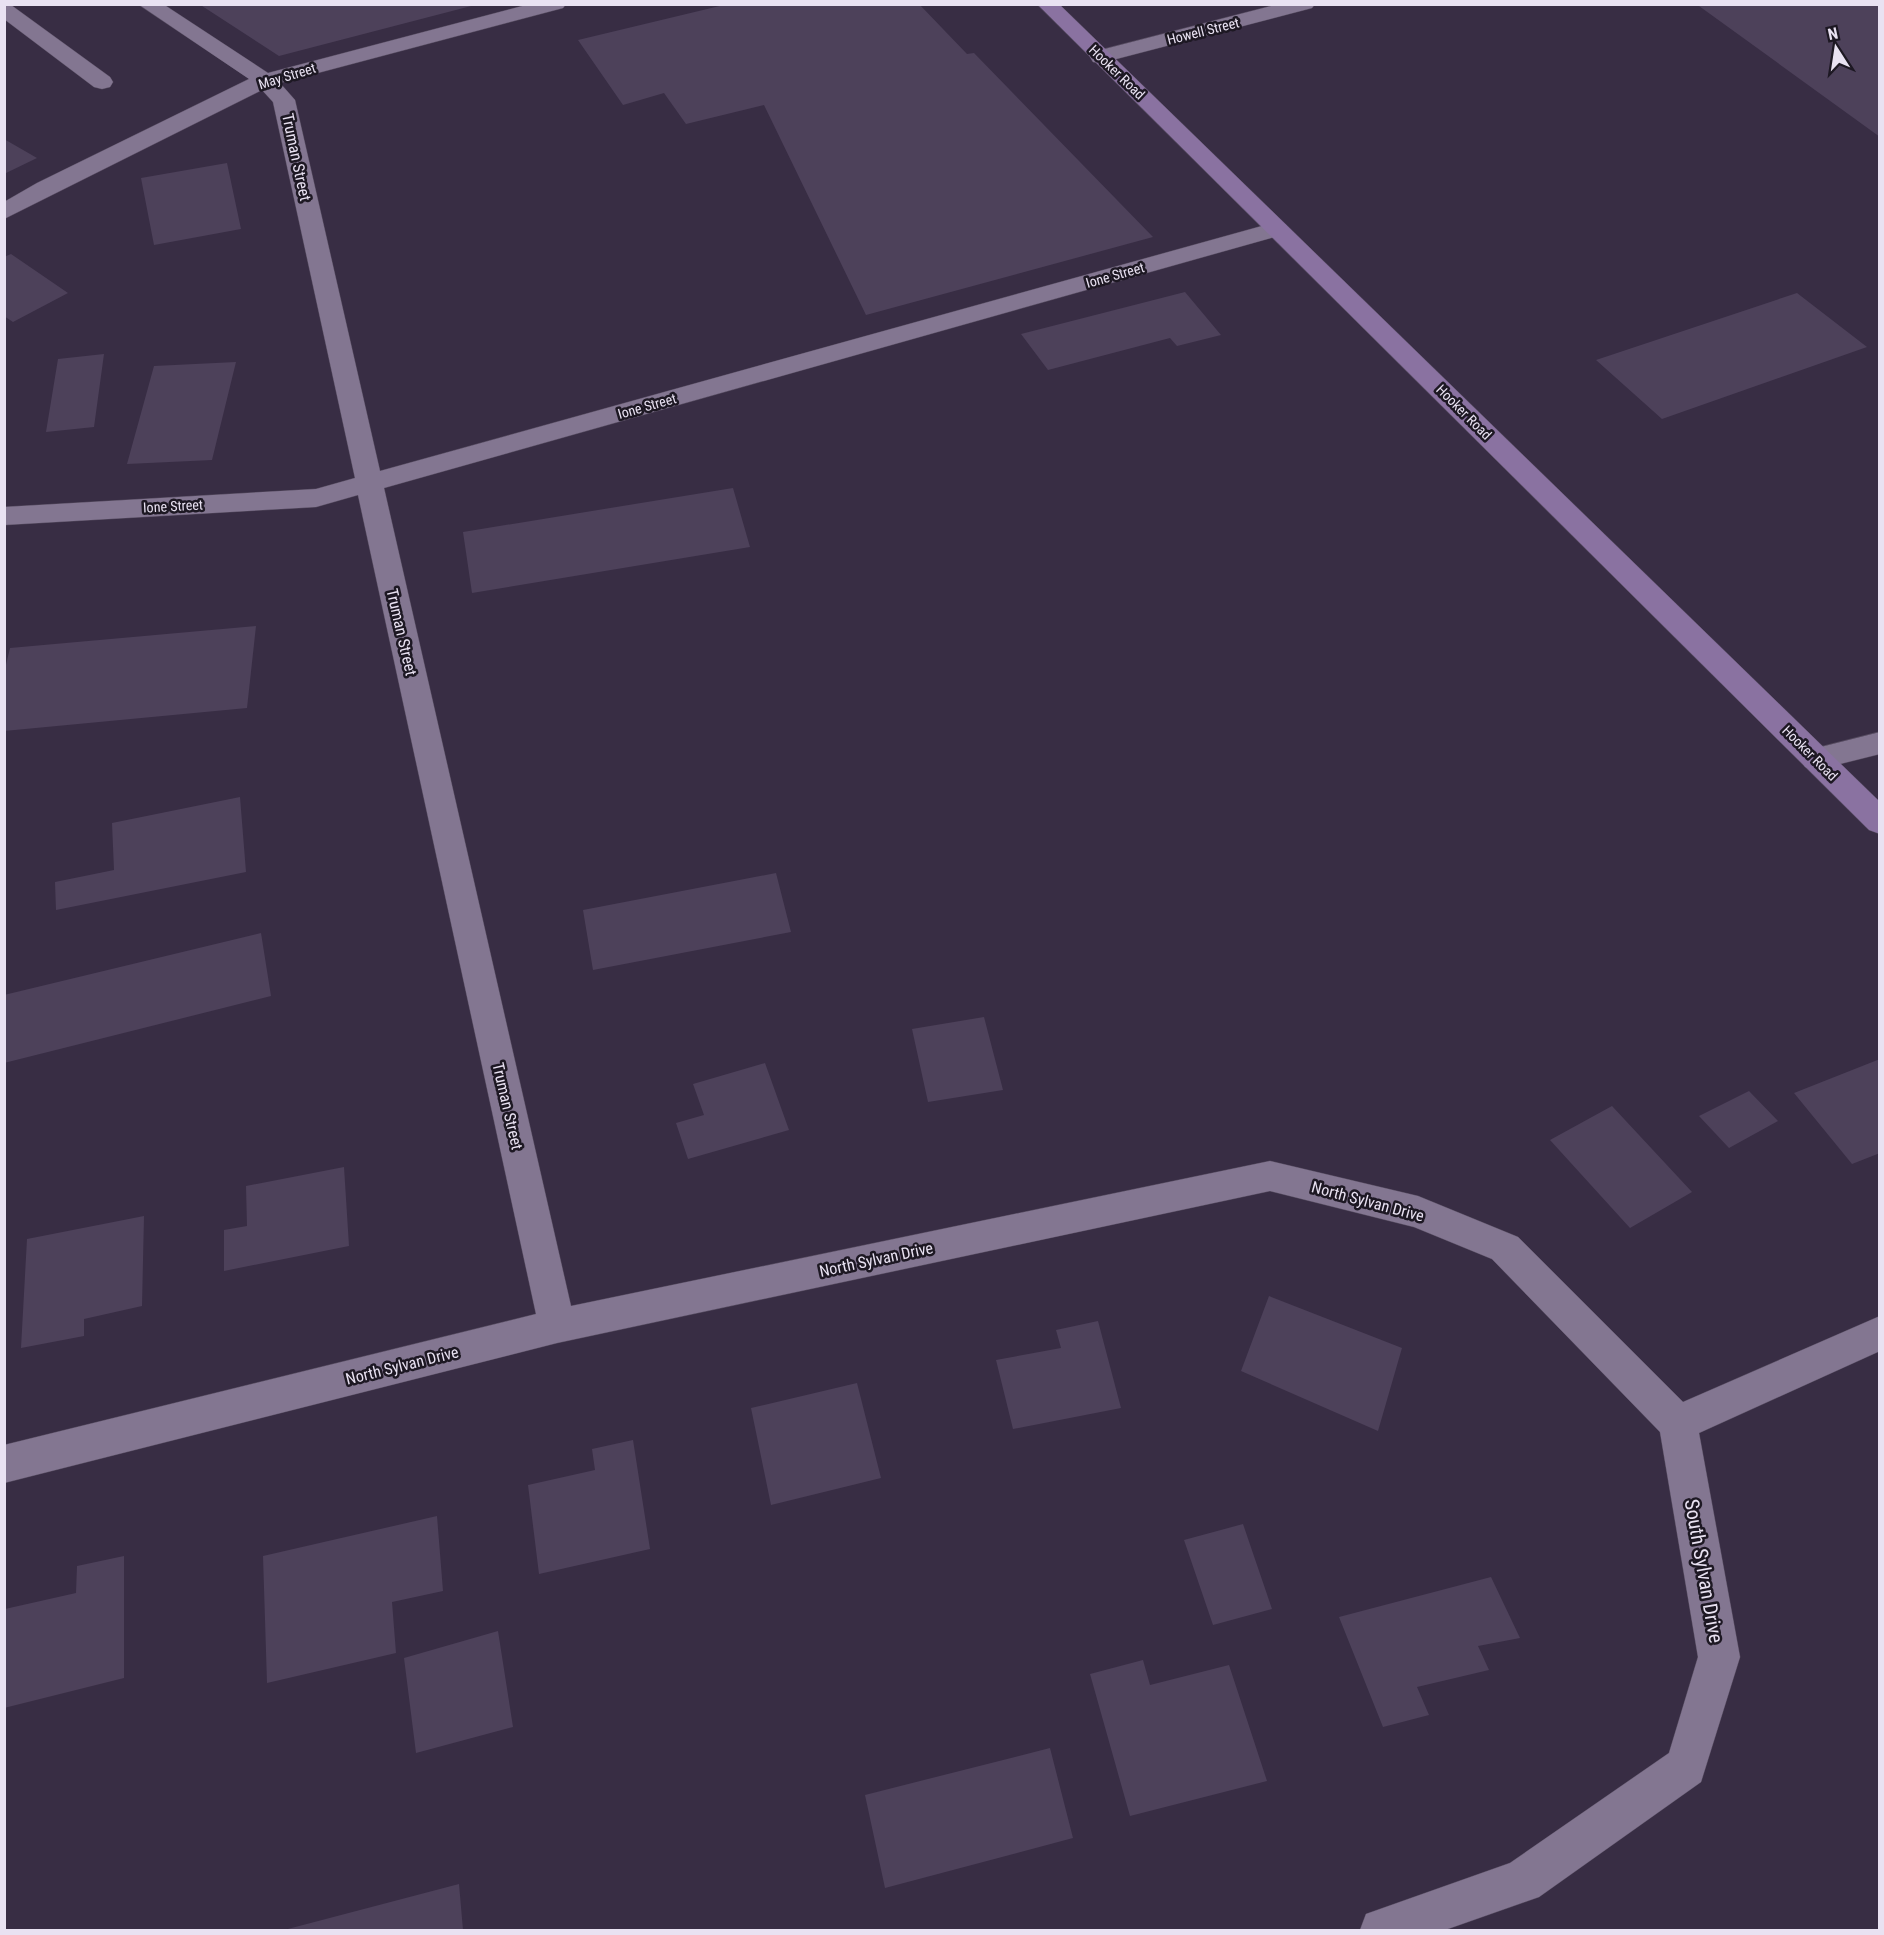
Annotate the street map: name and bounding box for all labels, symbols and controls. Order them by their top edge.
street label: Howell Street [1165,14,1241,48]
north arrow [1806,18,1866,78]
text: N [1826,24,1840,44]
street label: Hooker Road [1086,42,1148,102]
street label: May Street [256,60,318,92]
street label: Truman Street [278,112,315,203]
street label: Ione Street [1084,259,1146,291]
street label: Hooker Road [1433,381,1495,443]
street label: Ione Street [616,390,678,422]
street label: Ione Street [143,496,203,516]
street label: Truman Street [382,587,421,678]
street label: Hooker Road [1779,722,1841,784]
street label: Truman Street [488,1061,527,1152]
street label: North Sylvan Drive [1310,1177,1426,1226]
street label: North Sylvan Drive [818,1238,935,1281]
street label: North Sylvan Drive [344,1342,461,1389]
street label: South Sylvan Drive [1680,1497,1728,1645]

